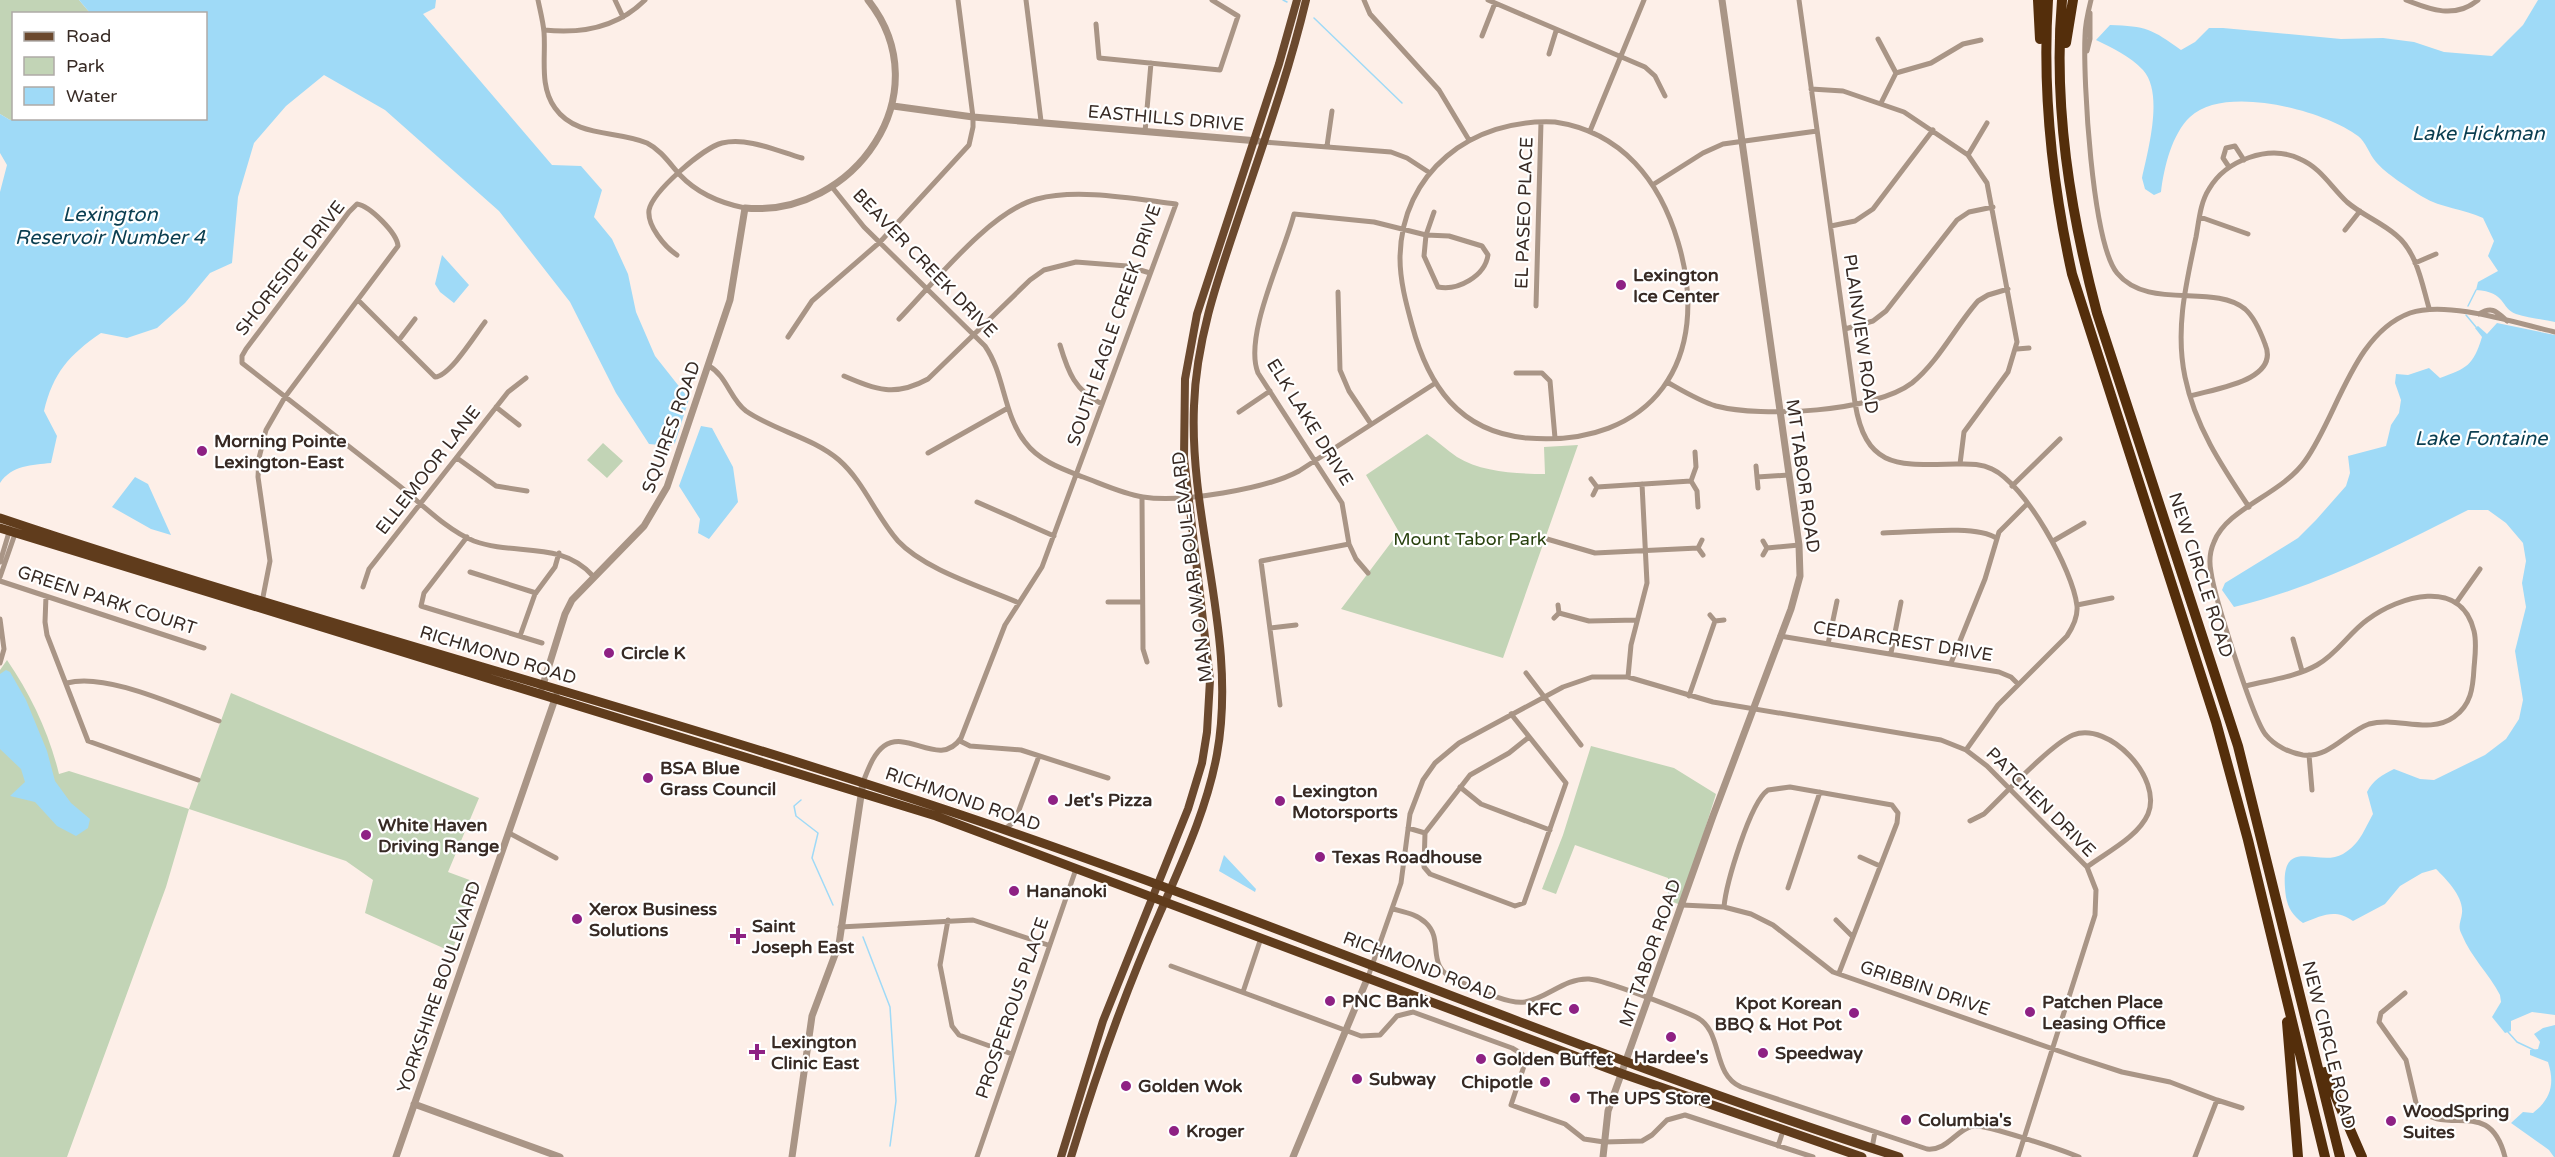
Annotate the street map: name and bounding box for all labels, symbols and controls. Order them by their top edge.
legend [12,12,207,120]
text: Road [66,25,111,47]
text: Park [66,55,105,77]
text: Water [66,85,117,107]
street label: EASTHILLS DRIVE [1087,100,1245,136]
water label: Lake Hickman [2411,122,2545,146]
street label: EL PASEO PLACE [1510,137,1538,289]
street label: BEAVER CREEK DRIVE [848,184,1002,342]
street label: SHORESIDE DRIVE [231,196,349,340]
street label: SOUTH EAGLE CREEK DRIVE [1062,201,1166,449]
water label: Lexington Reservoir Number 4 [15,203,207,250]
street label: PLAINVIEW ROAD [1839,253,1883,415]
place label: Lexington Ice Center [1633,264,1720,307]
marker: Lexington Ice Center [1614,278,1628,292]
street label: ELK LAKE DRIVE [1262,354,1358,490]
street label: SQUIRES ROAD [637,358,705,496]
street label: MT TABOR ROAD [1781,398,1825,554]
street label: ELLEMOOR LANE [371,401,485,539]
water label: Lake Fontaine [2415,427,2549,451]
place label: Morning Pointe Lexington-East [214,430,346,473]
marker: Morning Pointe Lexington-East [195,444,209,458]
street label: MAN O WAR BOULEVARD [1167,450,1217,684]
street label: NEW CIRCLE ROAD [2164,490,2238,660]
park label: Mount Tabor Park [1393,528,1547,550]
street label: GREEN PARK COURT [15,561,199,639]
street label: CEDARCREST DRIVE [1811,616,1995,666]
street label: RICHMOND ROAD [417,621,579,689]
place label: Circle K [621,642,686,664]
marker: Circle K [602,646,616,660]
street label: PATCHEN DRIVE [1981,742,2101,862]
place label: BSA Blue Grass Council [660,757,776,800]
street label: RICHMOND ROAD [882,762,1044,836]
marker: BSA Blue Grass Council [641,771,655,785]
place label: Lexington Motorsports [1292,780,1398,823]
place label: Jet's Pizza [1064,789,1152,811]
marker: Jet's Pizza [1046,793,1060,807]
marker: Lexington Motorsports [1273,794,1287,808]
place label: White Haven Driving Range [378,814,499,857]
marker: White Haven Driving Range [359,828,373,842]
place label: Texas Roadhouse [1331,846,1482,868]
marker: Texas Roadhouse [1313,850,1327,864]
street label: MT TABOR ROAD [1614,876,1686,1030]
street label: YORKSHIRE BOULEVARD [392,878,486,1096]
place label: Hananoki [1026,880,1107,902]
marker: Hananoki [1007,884,1021,898]
place label: Xerox Business Solutions [589,898,718,941]
marker: Xerox Business Solutions [570,912,584,926]
street label: PROSPEROUS PLACE [971,914,1053,1102]
place label: Saint Joseph East [751,915,854,958]
marker: Saint Joseph East [729,927,747,945]
street label: RICHMOND ROAD [1340,927,1500,1005]
street label: GRIBBIN DRIVE [1857,955,1993,1021]
street label: NEW CIRCLE ROAD [2297,959,2361,1131]
place label: PNC Bank [1342,990,1429,1012]
place label: Patchen Place Leasing Office [2042,991,2166,1034]
place label: Kpot Korean BBQ & Hot Pot [1715,992,1842,1035]
marker: PNC Bank [1323,994,1337,1008]
place label: KFC [1527,998,1562,1020]
marker: KFC [1567,1002,1581,1016]
marker: Patchen Place Leasing Office [2023,1005,2037,1019]
marker: Kpot Korean BBQ & Hot Pot [1847,1006,1861,1020]
marker: Hardee's [1664,1030,1678,1044]
place label: Lexington Clinic East [771,1031,859,1074]
place label: Speedway [1775,1042,1863,1064]
marker: Lexington Clinic East [748,1043,766,1061]
place label: Hardee's [1634,1046,1709,1068]
marker: Speedway [1756,1046,1770,1060]
place label: Golden Buffet [1493,1048,1613,1070]
marker: Golden Buffet [1474,1052,1488,1066]
place label: Subway [1369,1068,1436,1090]
place label: Chipotle [1461,1071,1533,1093]
marker: Subway [1350,1072,1364,1086]
place label: Golden Wok [1138,1075,1243,1097]
marker: Chipotle [1538,1075,1552,1089]
marker: Golden Wok [1119,1079,1133,1093]
place label: The UPS Store [1586,1087,1710,1109]
marker: The UPS Store [1568,1091,1582,1105]
place label: WoodSpring Suites [2403,1100,2509,1143]
place label: Columbia's [1918,1109,2012,1131]
marker: Columbia's [1899,1113,1913,1127]
marker: WoodSpring Suites [2384,1114,2398,1128]
place label: Kroger [1186,1120,1245,1142]
marker: Kroger [1167,1124,1181,1138]

